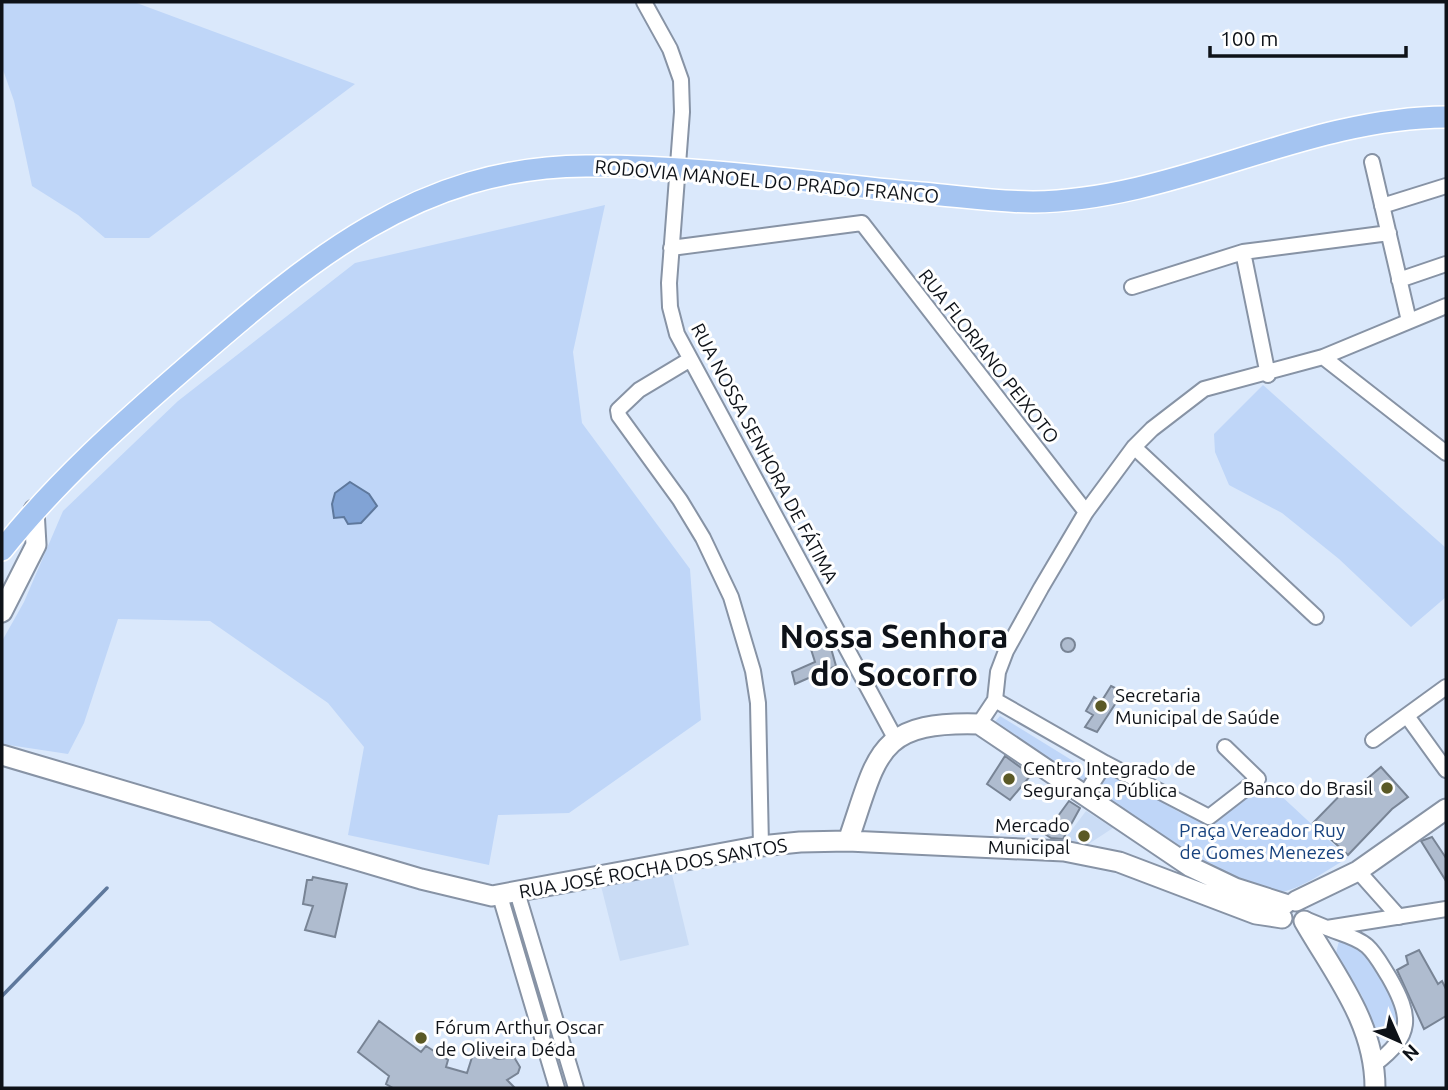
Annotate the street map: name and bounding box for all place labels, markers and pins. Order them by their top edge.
place label: Secretaria Municipal de Saúde [1115,684,1280,728]
marker: Secretaria Municipal de Saúde [1093,698,1109,714]
place label: Centro Integrado de Segurança Pública [1023,757,1196,801]
marker: Centro Integrado de Segurança Pública [1001,771,1017,787]
place label: Banco do Brasil [1243,777,1373,799]
marker: Banco do Brasil [1379,780,1395,796]
place label: Mercado Municipal [988,814,1070,858]
marker: Mercado Municipal [1076,828,1092,844]
place label: Fórum Arthur Oscar de Oliveira Déda [435,1016,604,1060]
marker: Fórum Arthur Oscar de Oliveira Déda [413,1030,429,1046]

